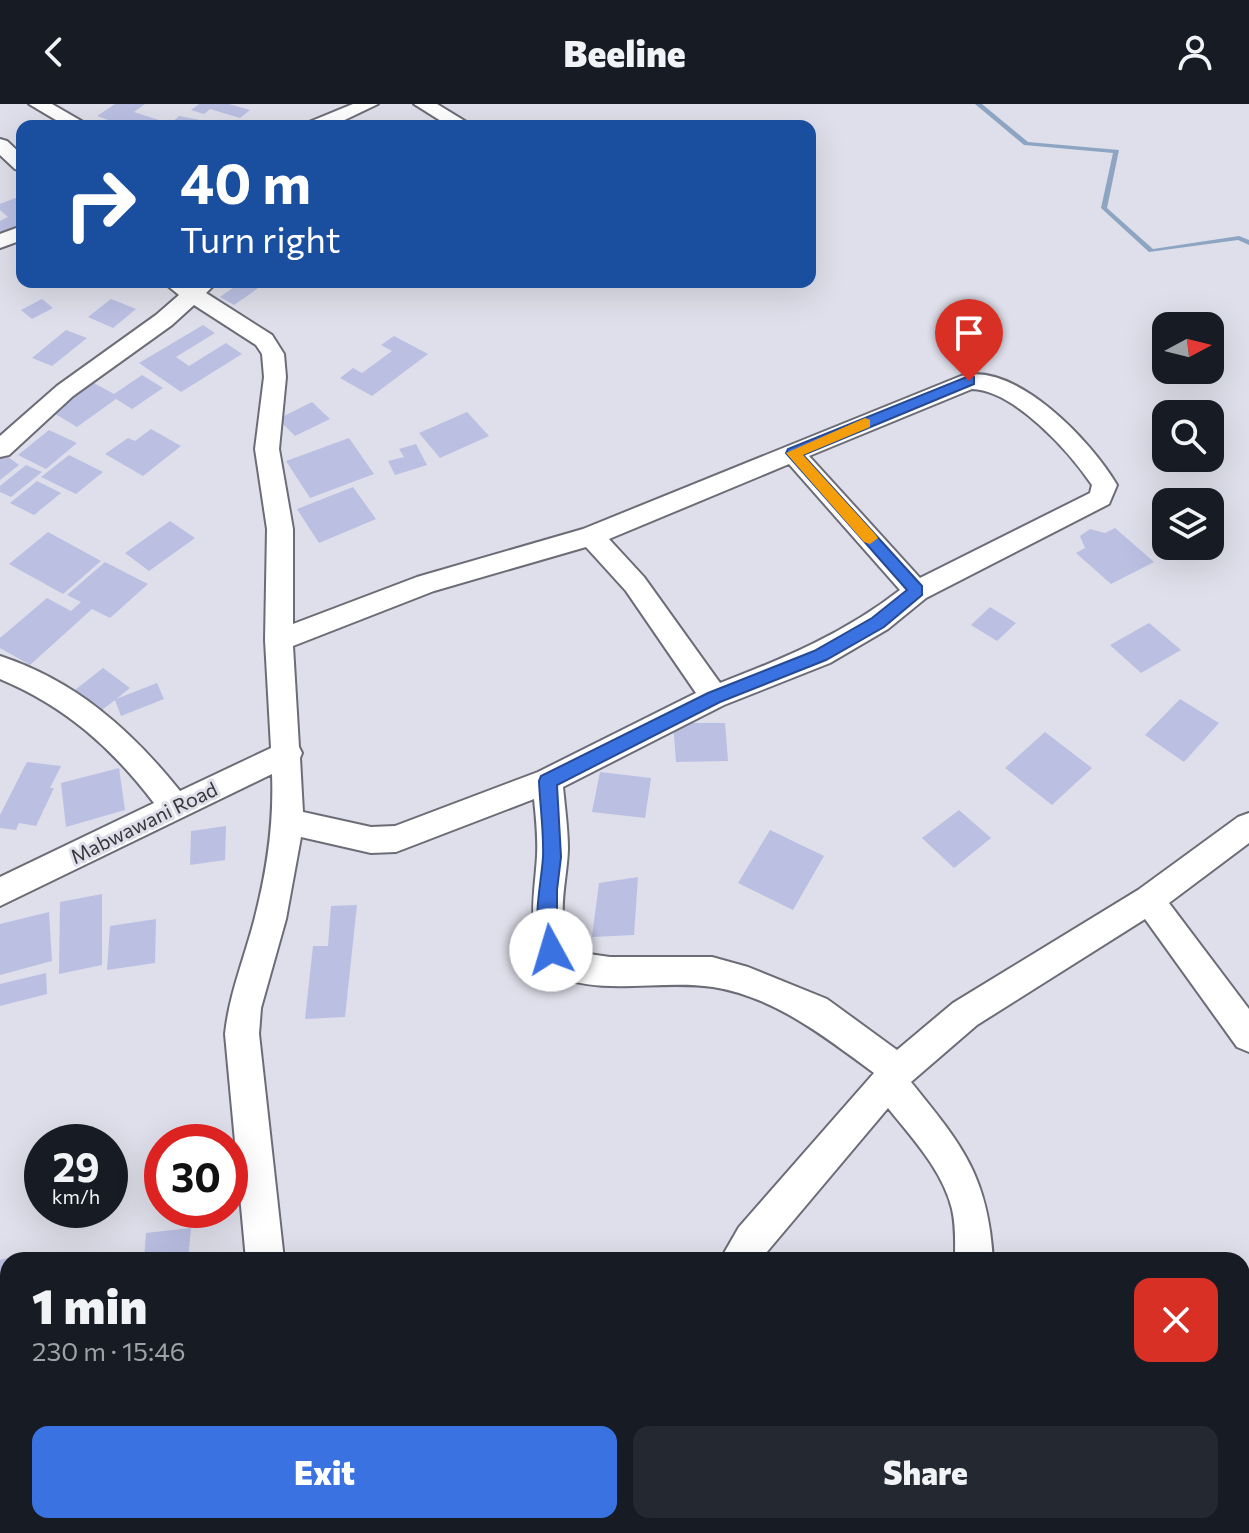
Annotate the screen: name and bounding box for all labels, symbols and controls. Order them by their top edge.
icon: back [32,30,76,74]
text: Beeline [563,30,686,74]
icon: person [1173,30,1217,74]
text: 40 m [180,147,311,216]
icon: right [48,152,152,256]
text: Turn right [180,216,341,260]
pin [935,299,1003,381]
icon: arrive [947,311,991,355]
north arrow [1152,312,1224,384]
map controls [1152,312,1224,560]
button: search [1152,400,1224,472]
button: layers [1152,488,1224,560]
street label: Mabwawani Road [66,776,221,868]
position arrow [509,908,593,992]
speed limit sign: 30 [144,1124,248,1228]
text: 29 [52,1141,100,1190]
text: km/h [52,1184,100,1208]
text: 1 min [32,1275,147,1334]
button: close [1134,1278,1218,1362]
text: 230 m · 15:46 [32,1335,186,1366]
button: Exit [32,1426,617,1518]
button: Share [633,1426,1218,1518]

